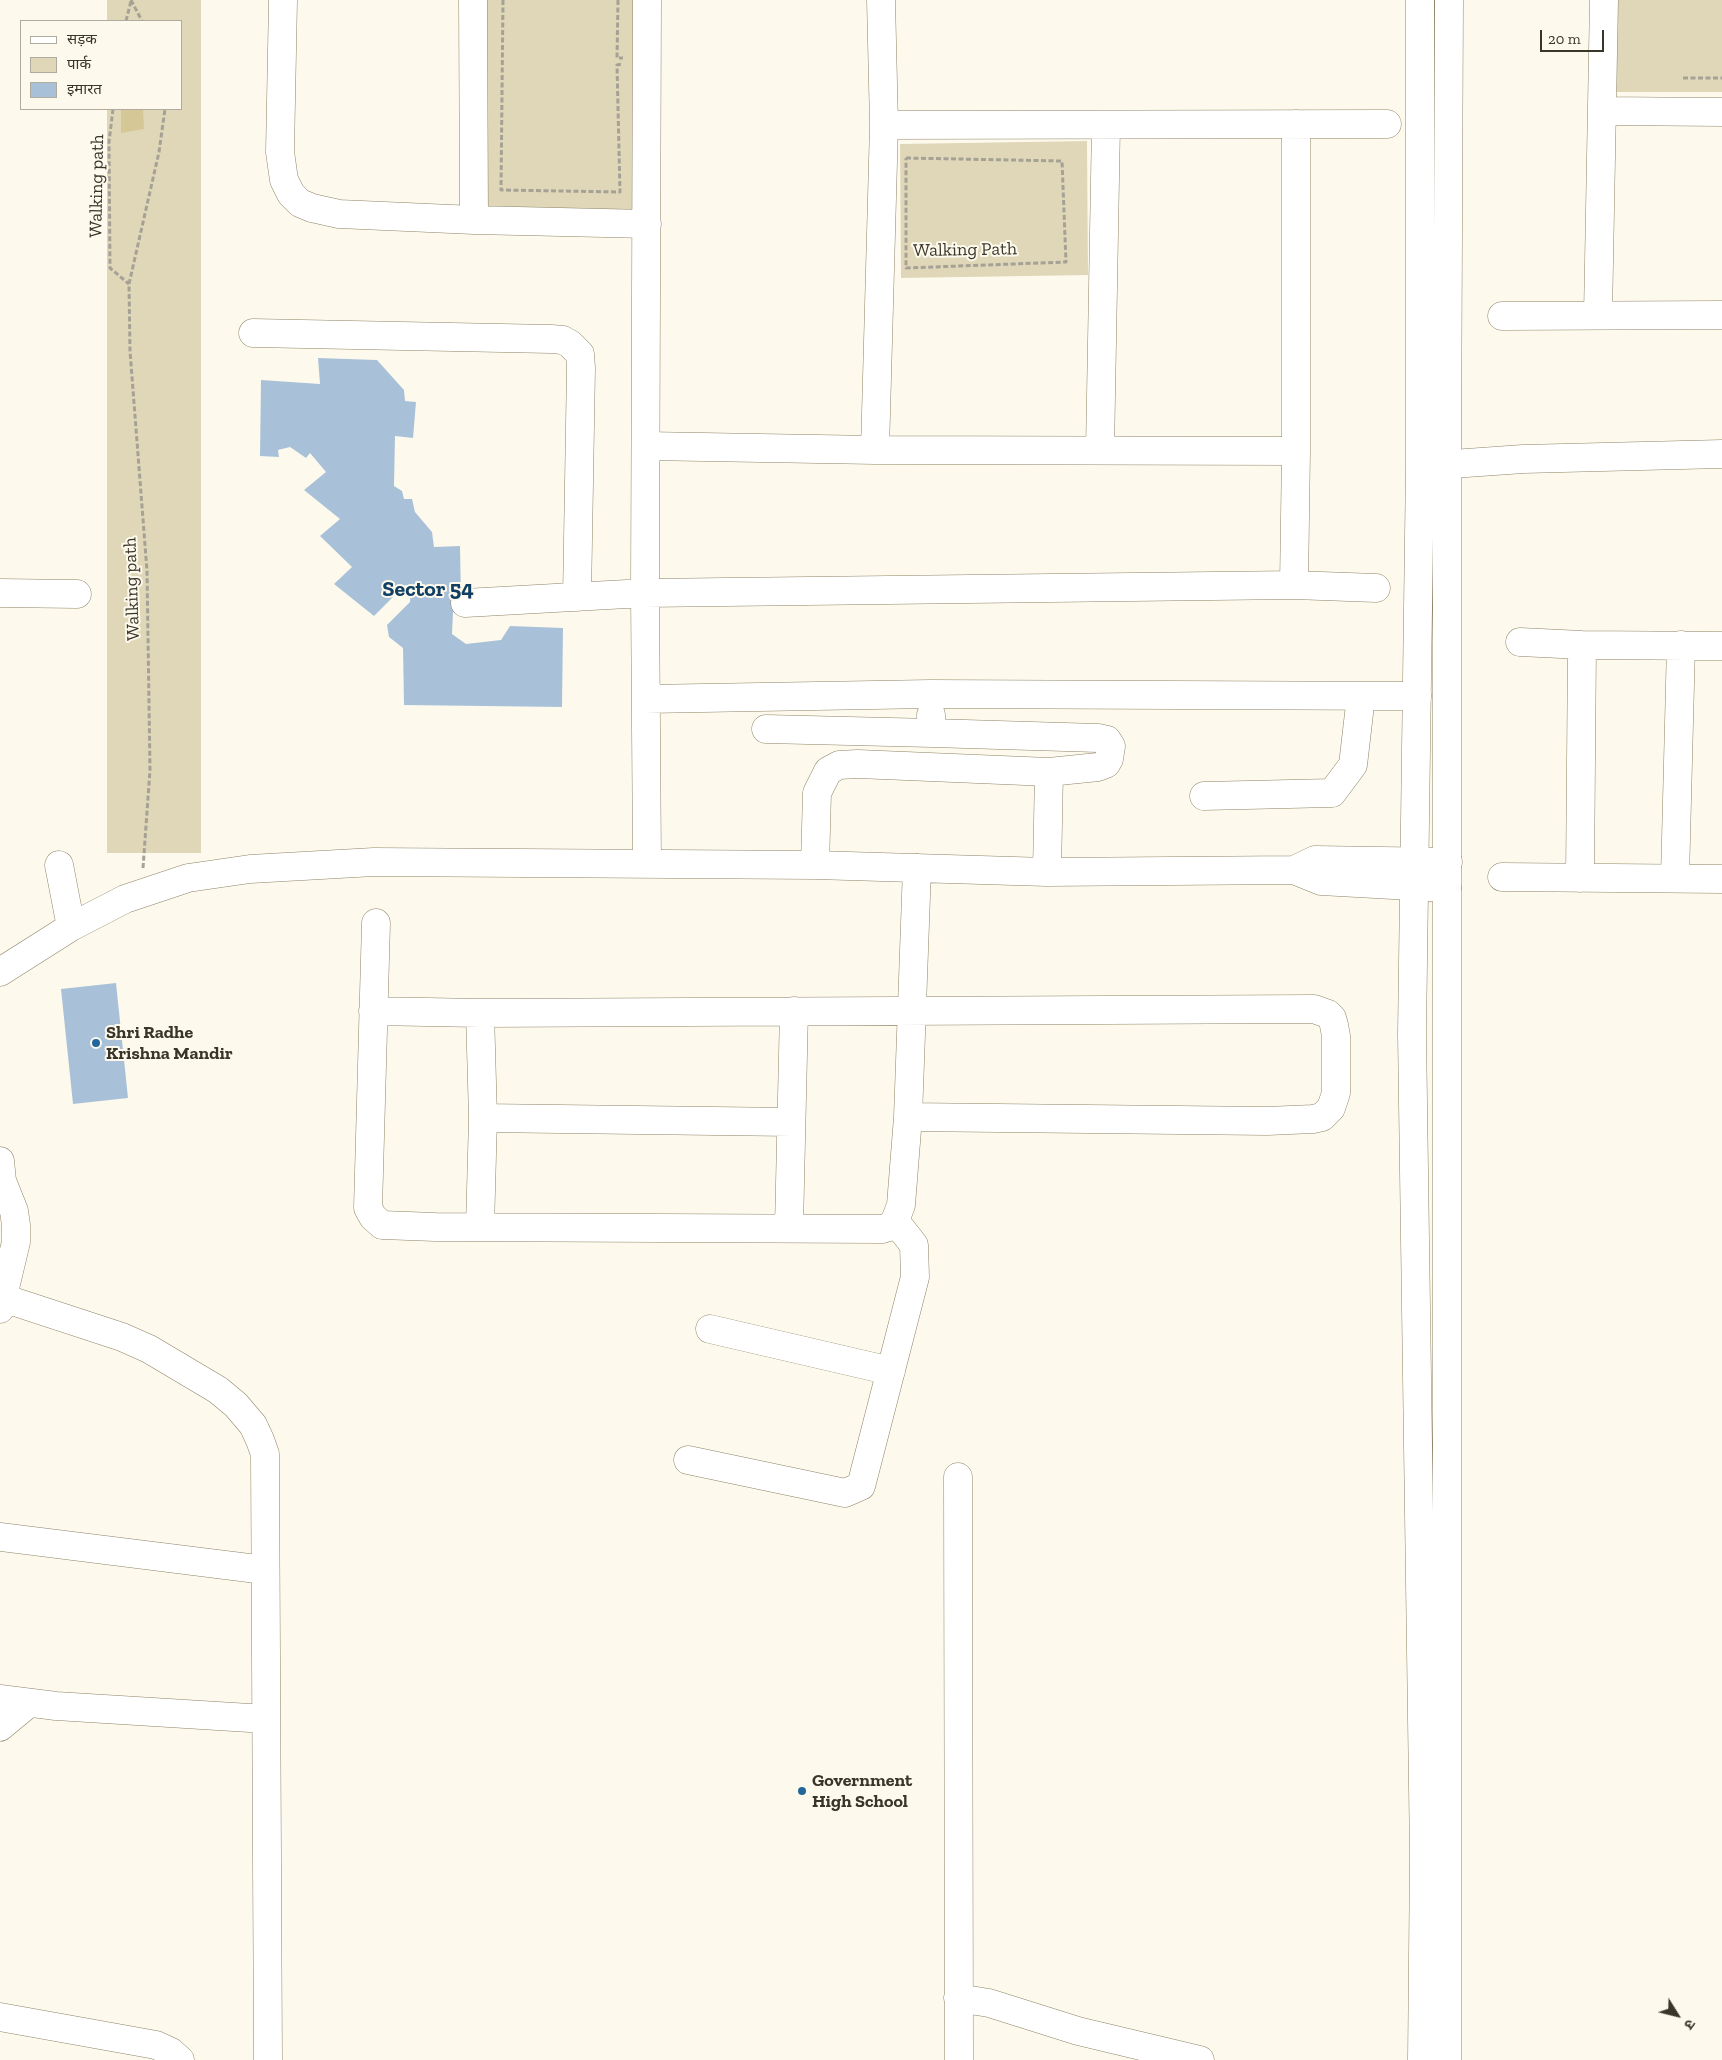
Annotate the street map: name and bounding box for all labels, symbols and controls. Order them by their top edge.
legend [20,20,182,110]
scale bar [1542,20,1606,52]
text: सड़क [67,30,97,48]
text: 20 m [1548,30,1581,48]
text: पार्क [67,55,91,73]
text: इमारत [67,80,102,98]
street label: Walking path [85,134,109,238]
street label: Walking Path [913,238,1017,262]
street label: Walking path [119,537,145,641]
district label: Sector 54 [382,577,474,603]
place label: Shri Radhe Krishna Mandir [106,1022,233,1064]
marker: Shri Radhe Krishna Mandir [90,1037,102,1049]
place label: Government High School [812,1770,912,1812]
marker: Government High School [796,1785,808,1797]
north arrow [1652,1990,1702,2040]
text: उ [1680,2016,1699,2032]

